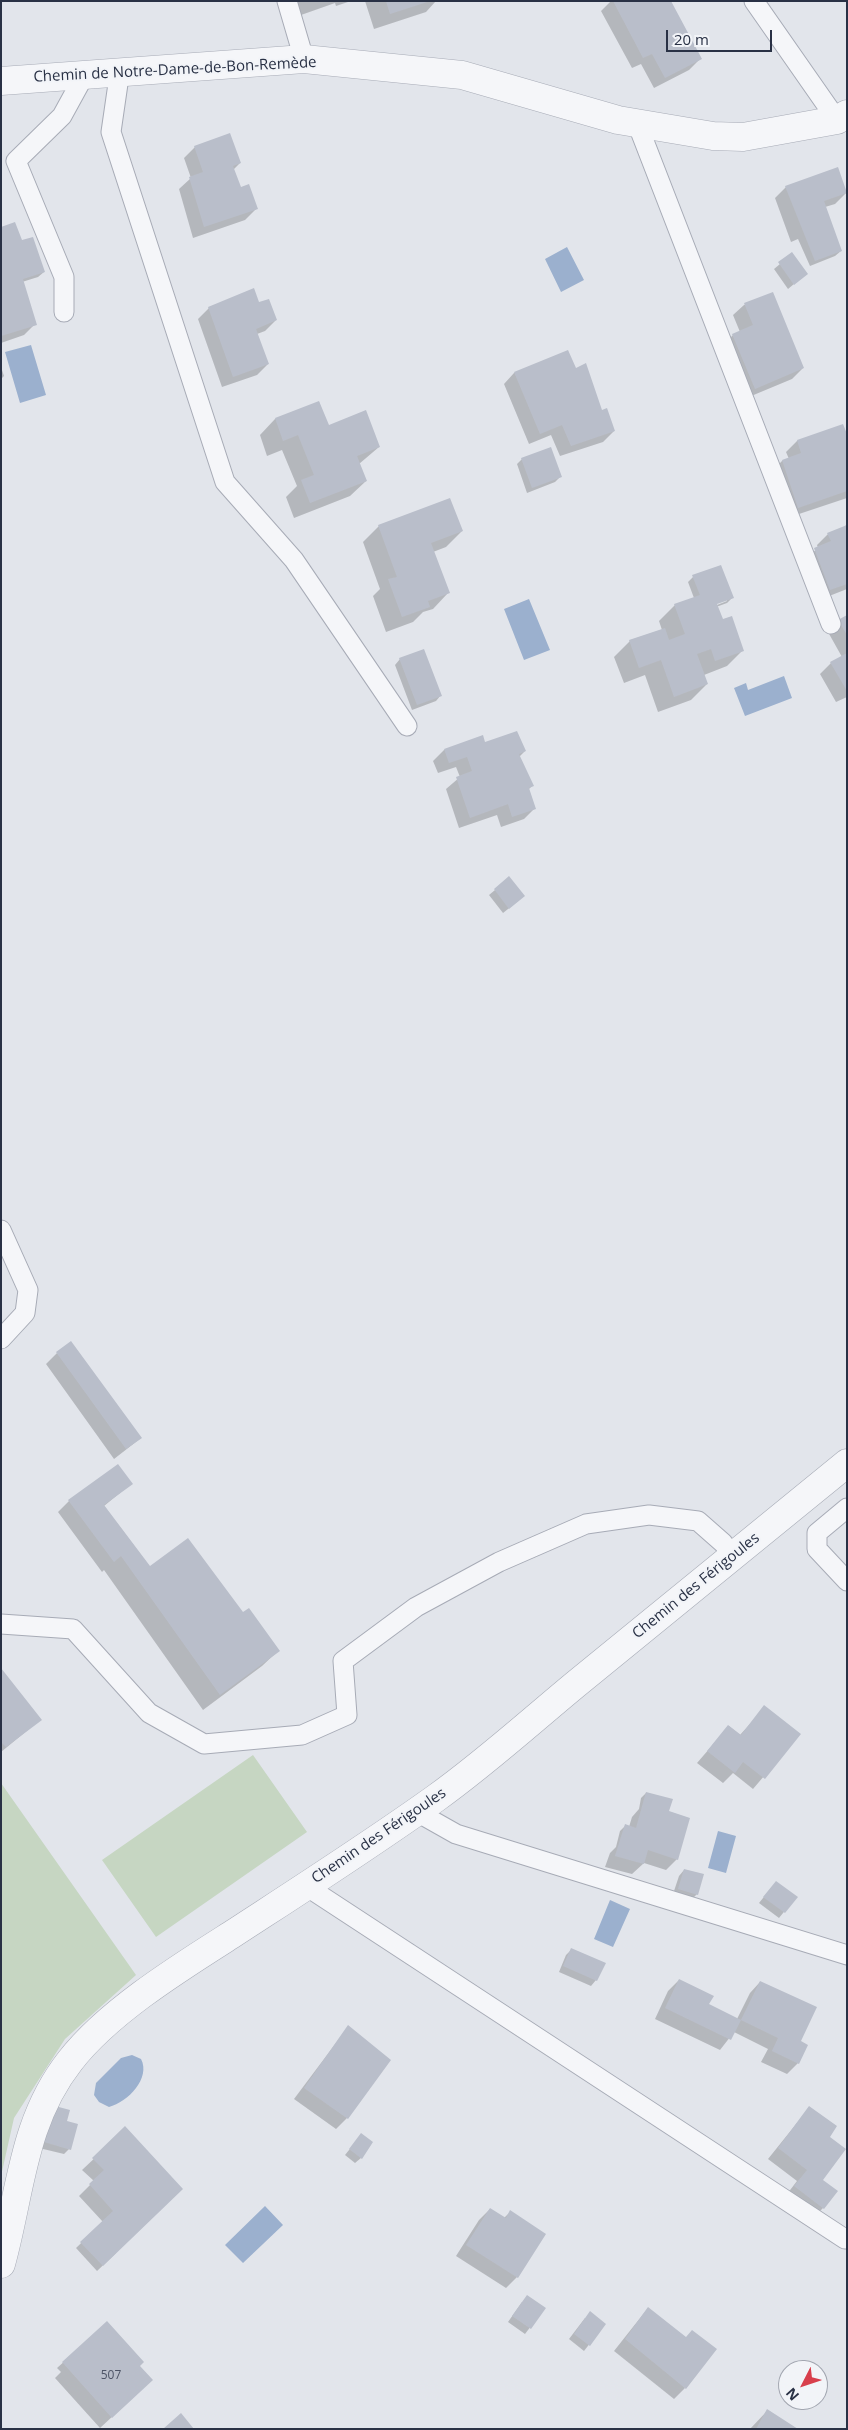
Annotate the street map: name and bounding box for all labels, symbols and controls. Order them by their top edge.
scale bar [668,20,774,52]
text: 20 m [674,29,709,49]
street label: Chemin de Notre-Dame-de-Bon-Remède [33,54,317,86]
street label: Chemin des Férigoules [629,1529,763,1643]
street label: Chemin des Férigoules [308,1784,450,1888]
north arrow [778,2360,828,2410]
house number: 507 [101,2369,121,2383]
text: N [781,2384,803,2405]

